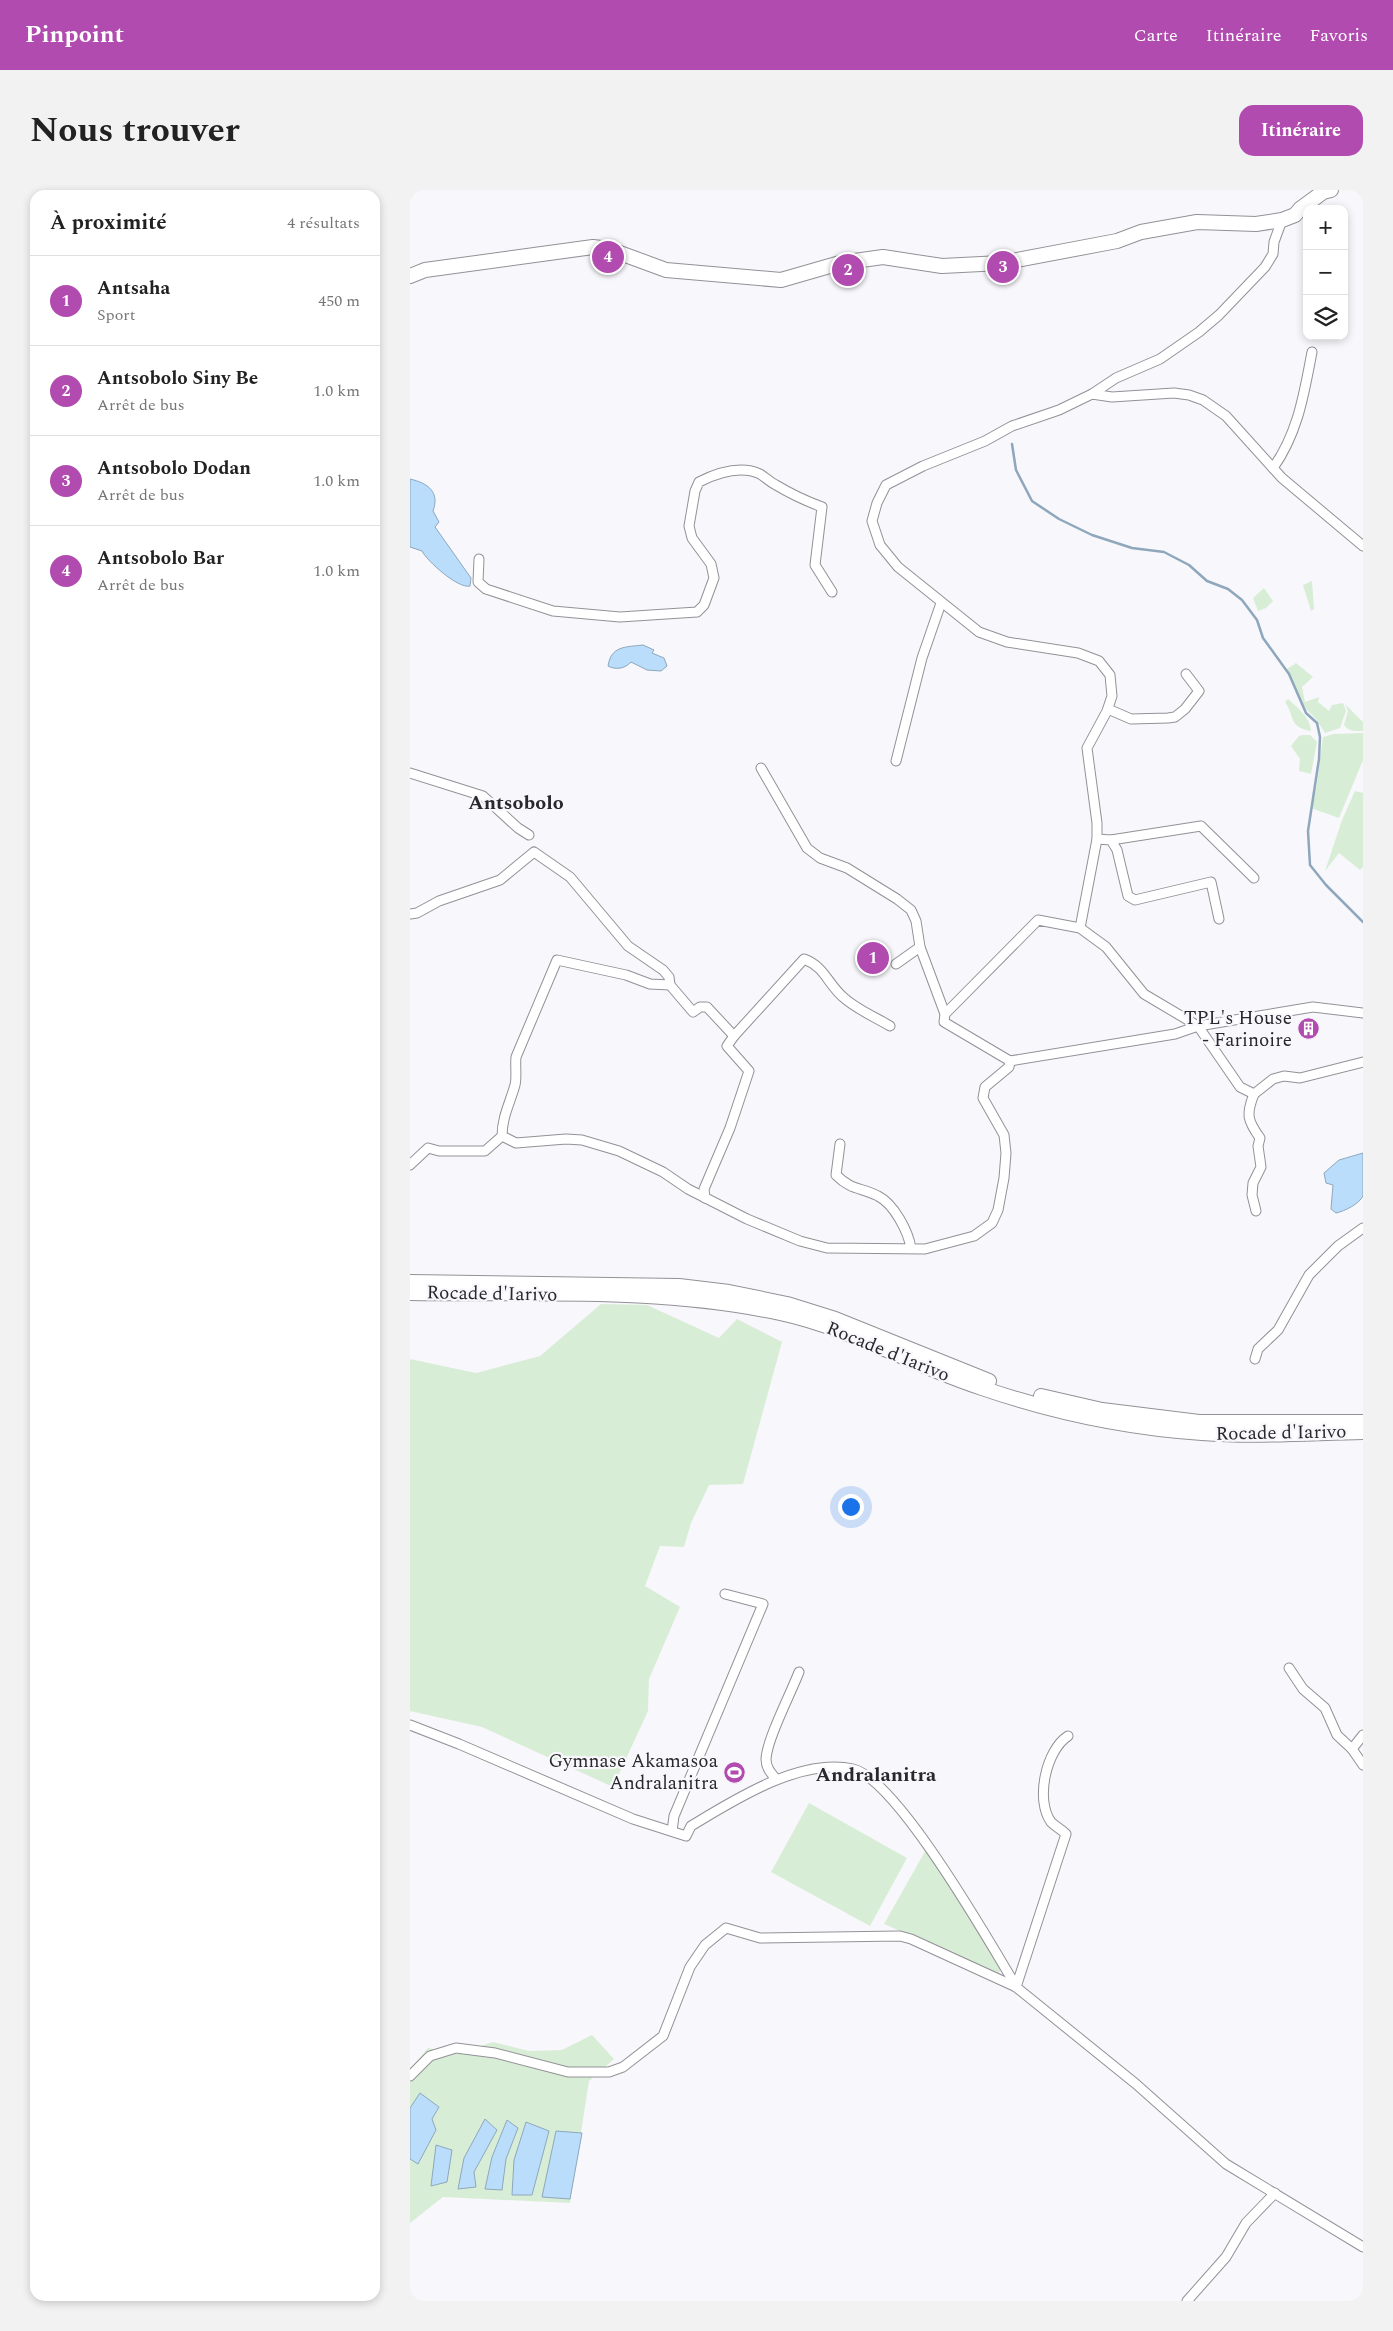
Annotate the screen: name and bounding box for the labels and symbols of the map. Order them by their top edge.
pin: 4 [592,238,624,276]
pin: 3 [987,248,1019,286]
pin: 2 [832,251,864,289]
district label: Antsobolo [468,788,564,818]
pin: 1 [857,939,889,977]
place label: TPL's House - Farinoire [1184,1004,1292,1055]
building icon: TPL's House - Farinoire [1296,1017,1320,1041]
street label: Rocade d'Iarivo [426,1278,558,1310]
street label: Rocade d'Iarivo [822,1314,954,1390]
street label: Rocade d'Iarivo [1215,1417,1347,1449]
your location [838,1494,864,1520]
place label: Gymnase Akamasoa Andralanitra [548,1747,719,1798]
sports icon: Gymnase Akamasoa Andralanitra [722,1760,746,1784]
district label: Andralanitra [816,1760,937,1790]

